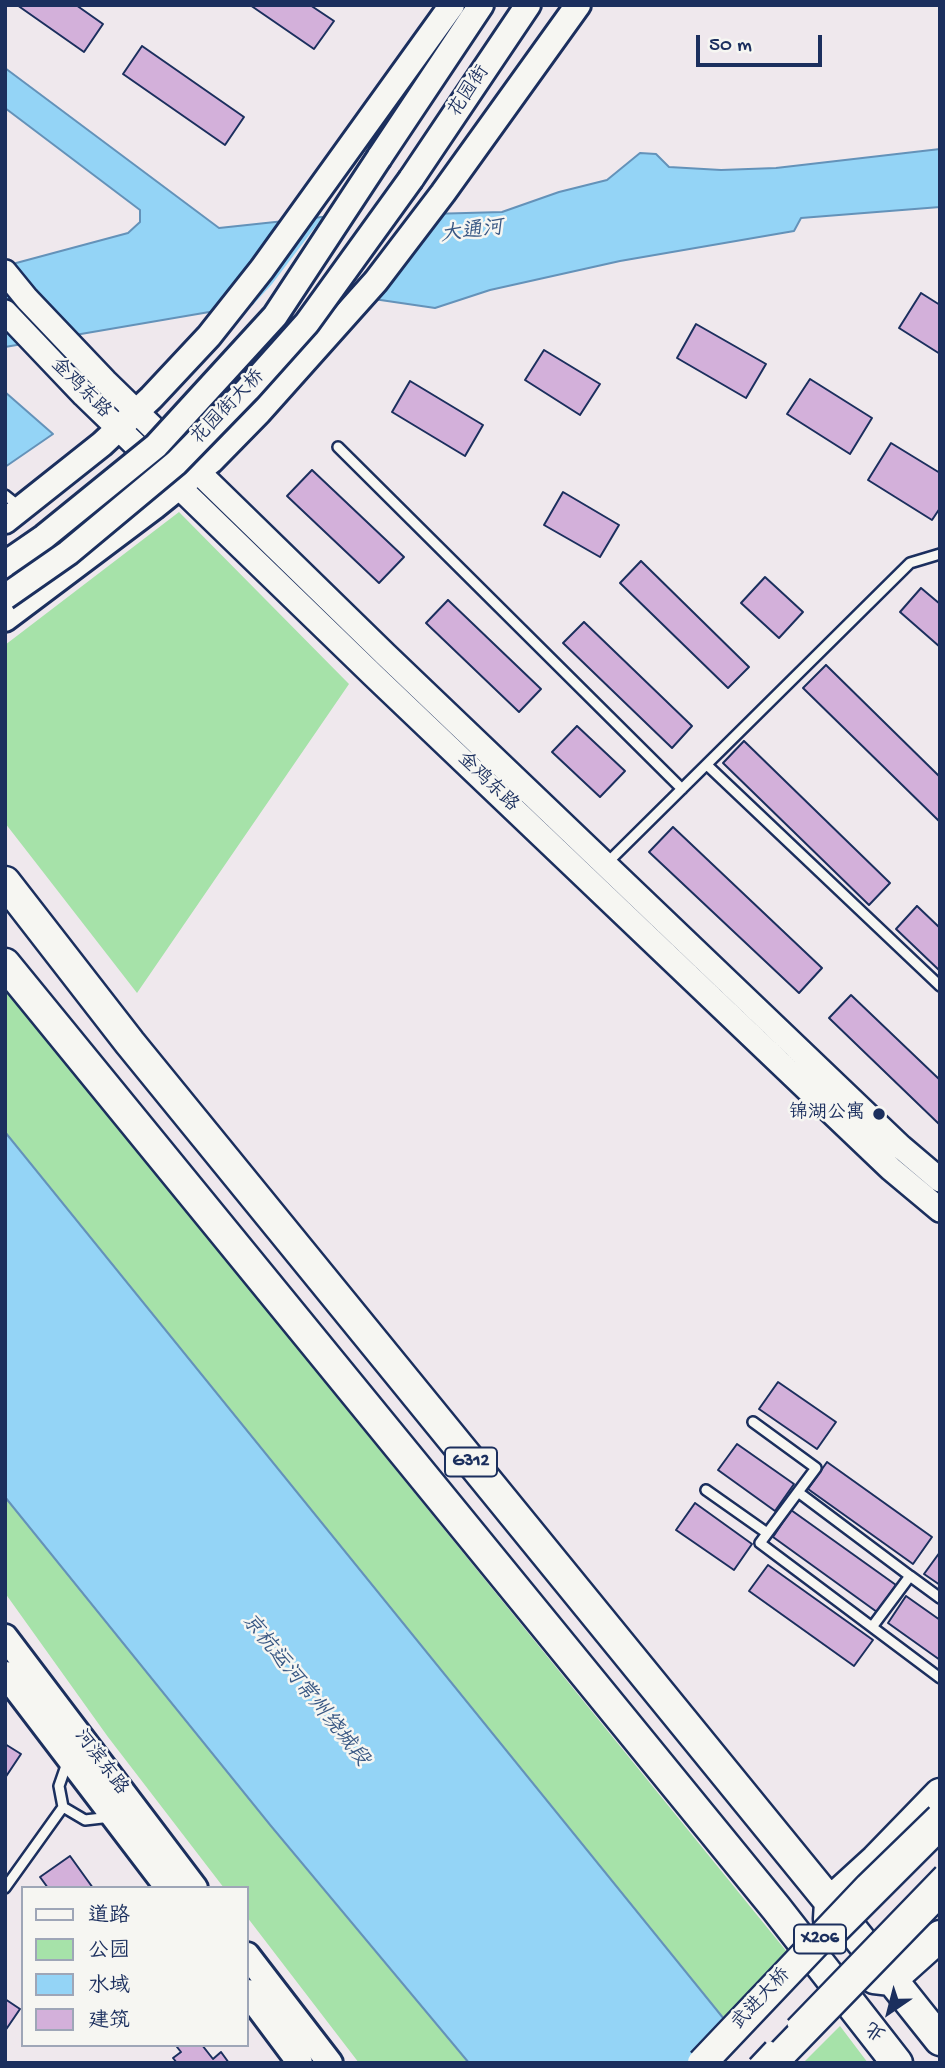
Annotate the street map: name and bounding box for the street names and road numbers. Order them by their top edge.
street label: 花园街 [445,62,495,122]
street label: 金鸡东路 [45,354,115,424]
street label: 花园街大桥 [188,366,270,450]
street label: 金鸡东路 [452,748,522,818]
road number: G312 [445,1448,497,1476]
street label: 河滨东路 [68,1726,132,1800]
road number: X206 [794,1924,846,1954]
street label: 武进大桥 [728,1964,796,2036]

